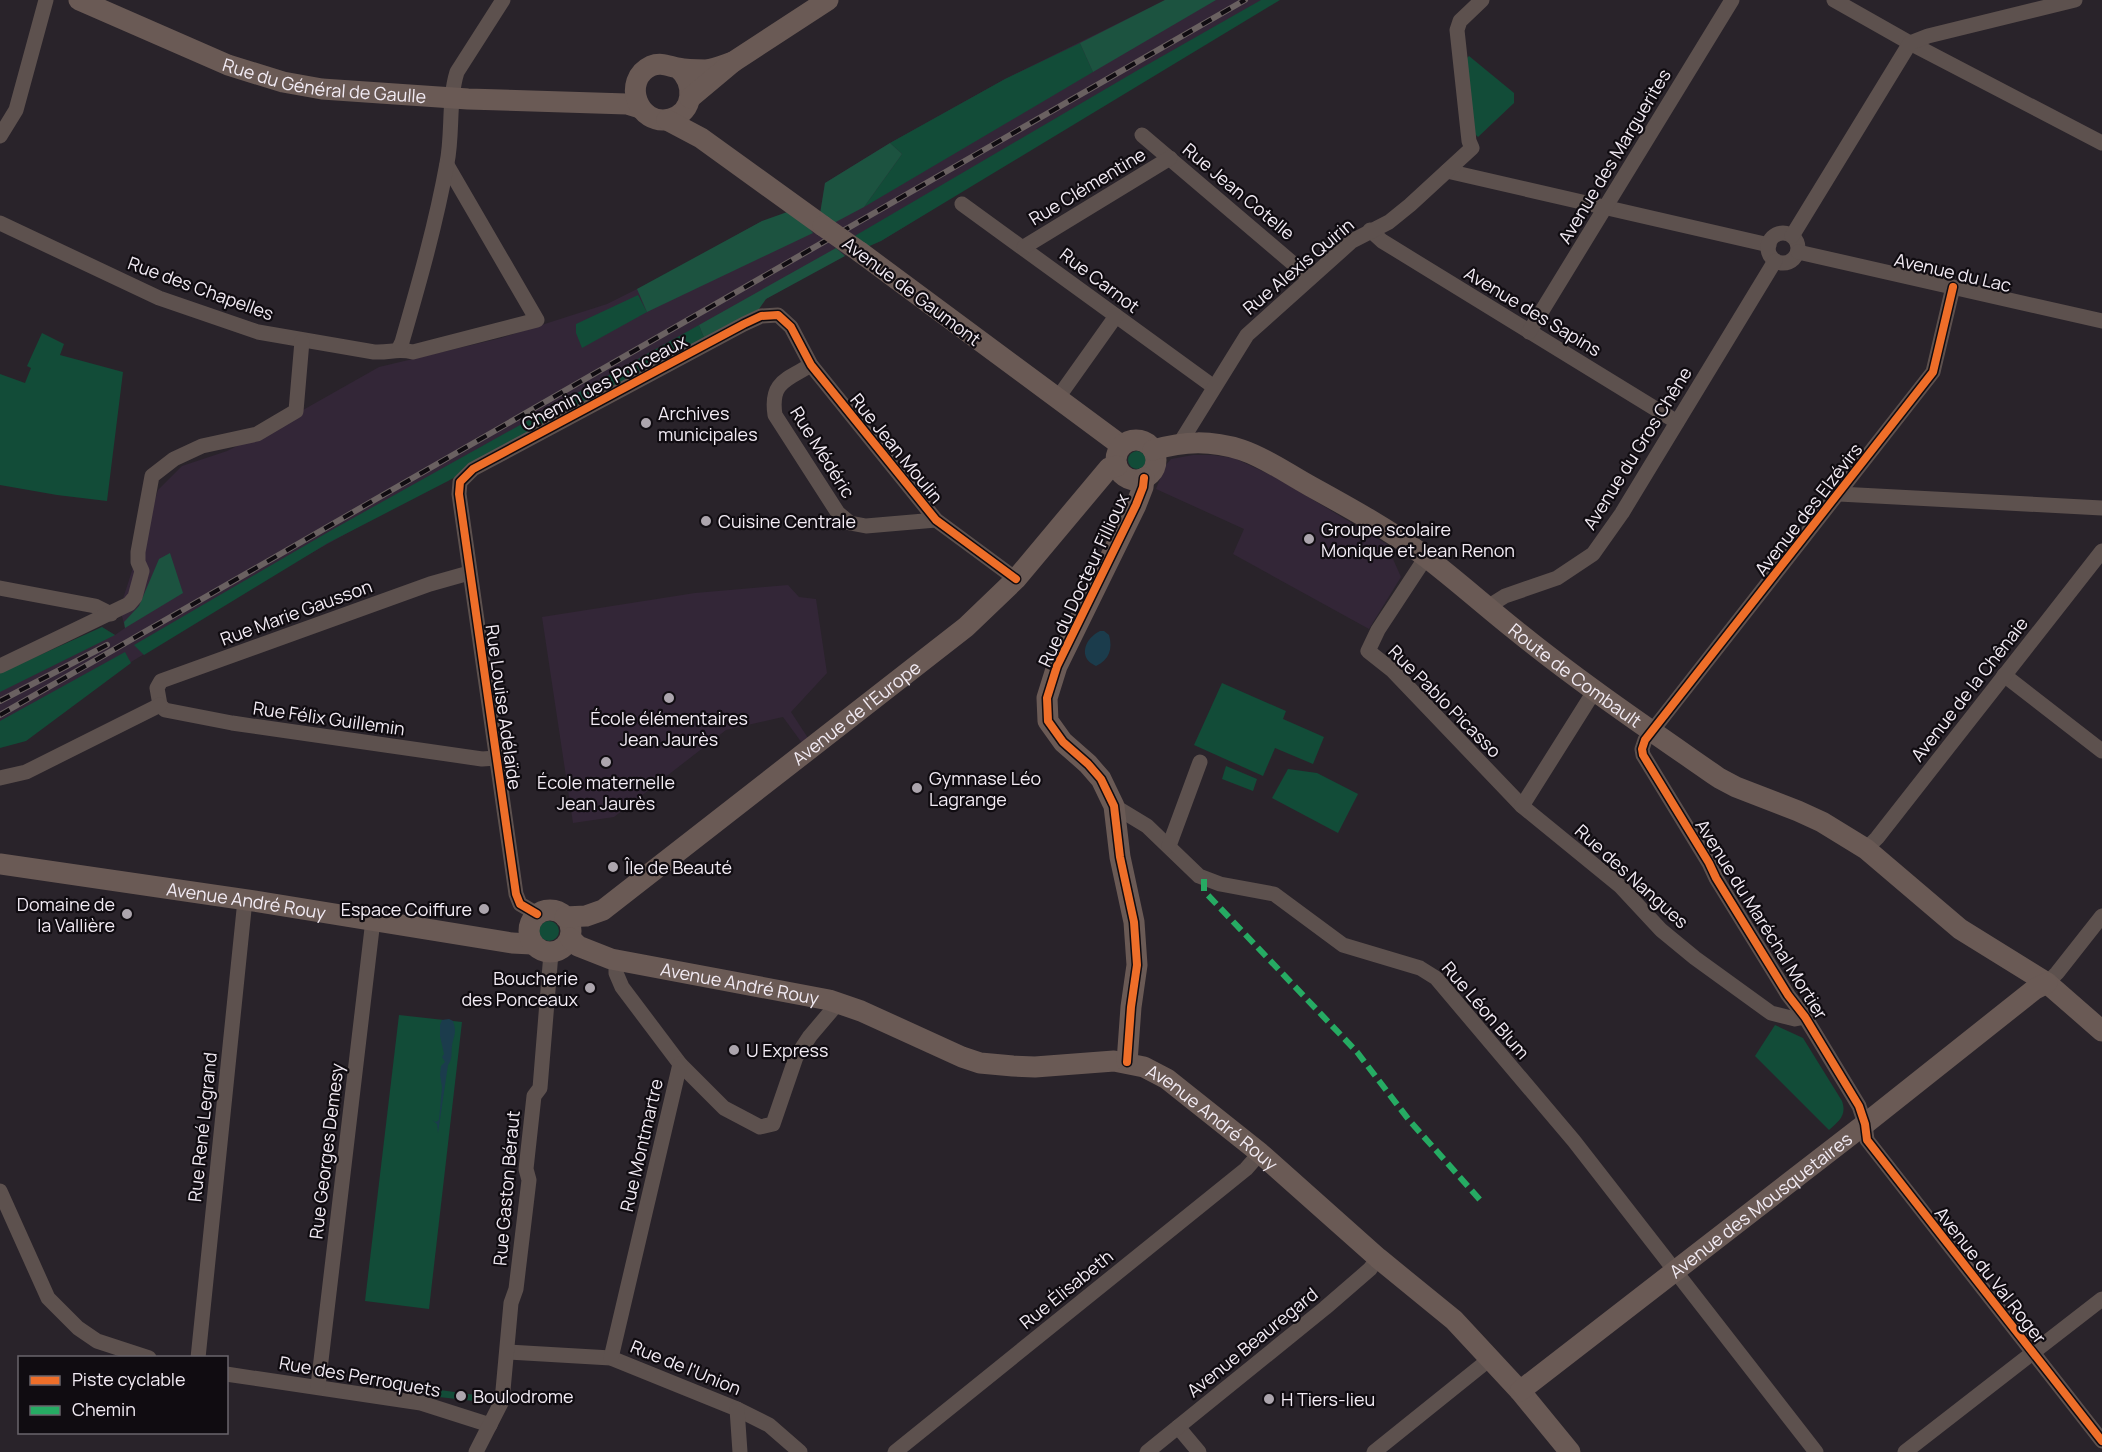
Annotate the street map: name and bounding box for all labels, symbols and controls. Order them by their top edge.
street label: Rue du Général de Gaulle [220,52,427,108]
street label: Avenue des Marguerites [1552,64,1676,248]
street label: Rue Jean Cotelle [1178,137,1300,245]
street label: Rue Clémentine [1024,142,1150,230]
street label: Rue Alexis Quirin [1237,212,1359,320]
street label: Avenue de Gaumont [838,231,986,351]
street label: Rue Carnot [1055,242,1145,318]
street label: Avenue du Lac [1892,247,2014,297]
street label: Rue des Chapelles [125,250,277,326]
street label: Avenue des Sapins [1460,261,1606,361]
street label: Chemin des Ponceaux [517,328,691,436]
street label: Avenue du Gros Chêne [1577,362,1697,534]
street label: Rue Jean Moulin [845,388,949,508]
place label: Archives municipales [658,401,758,446]
street label: Rue Médéric [785,402,861,502]
marker: Archives municipales [639,416,653,430]
street label: Avenue des Elzévirs [1749,438,1867,580]
street label: Rue du Docteur Fillioux [1032,489,1134,671]
place label: Cuisine Centrale [718,509,856,533]
marker: Cuisine Centrale [699,514,713,528]
place label: Groupe scolaire Monique et Jean Renon [1321,517,1515,562]
marker: Groupe scolaire Monique et Jean Renon [1302,532,1316,546]
street label: Rue Marie Gausson [217,573,375,651]
street label: Avenue de la Chênaie [1905,612,2033,766]
street label: Route de Combault [1504,618,1647,733]
street label: Rue Louise Adélaïde [481,623,527,791]
street label: Rue Pablo Picasso [1383,639,1507,763]
street label: Avenue de l'Europe [787,655,925,770]
marker: École élémentaires Jean Jaurès [662,691,676,705]
street label: Rue Félix Guillemin [251,695,407,741]
place label: École élémentaires Jean Jaurès [590,706,748,751]
marker: École maternelle Jean Jaurès [599,755,613,769]
place label: Gymnase Léo Lagrange [929,766,1041,811]
place label: École maternelle Jean Jaurès [537,770,675,815]
marker: Gymnase Léo Lagrange [910,781,924,795]
street label: Avenue du Maréchal Mortier [1690,814,1834,1024]
street label: Rue des Nangues [1570,819,1694,933]
place label: Île de Beauté [624,855,732,879]
marker: Île de Beauté [606,860,620,874]
street label: Avenue André Rouy [165,876,328,925]
place label: Domaine de la Vallière [17,892,115,937]
place label: Espace Coiffure [341,897,472,921]
marker: Espace Coiffure [477,902,491,916]
marker: Domaine de la Vallière [120,907,134,921]
street label: Rue Léon Blum [1437,956,1535,1064]
street label: Avenue André Rouy [659,957,822,1010]
place label: Boucherie des Ponceaux [461,966,579,1011]
marker: Boucherie des Ponceaux [583,981,597,995]
place label: U Express [746,1038,828,1062]
marker: U Express [727,1043,741,1057]
street label: Rue René Legrand [182,1051,222,1203]
street label: Avenue André Rouy [1142,1058,1283,1176]
street label: Rue Georges Demesy [303,1061,349,1240]
street label: Rue Montmartre [614,1076,668,1214]
street label: Rue Gaston Béraut [487,1109,525,1267]
street label: Avenue des Mousquetaires [1664,1127,1857,1283]
street label: Avenue du Val Roger [1930,1202,2052,1349]
street label: Rue Élisabeth [1014,1244,1118,1334]
street label: Avenue Beauregard [1182,1282,1322,1402]
street label: Rue de l'Union [627,1334,745,1400]
street label: Rue des Perroquets [277,1350,443,1402]
legend [18,1356,228,1434]
text: Piste cyclable [72,1367,186,1391]
place label: Boulodrome [473,1384,574,1408]
place label: H Tiers-lieu [1281,1387,1375,1411]
marker: Boulodrome [454,1389,468,1403]
marker: H Tiers-lieu [1262,1392,1276,1406]
text: Chemin [72,1397,136,1421]

